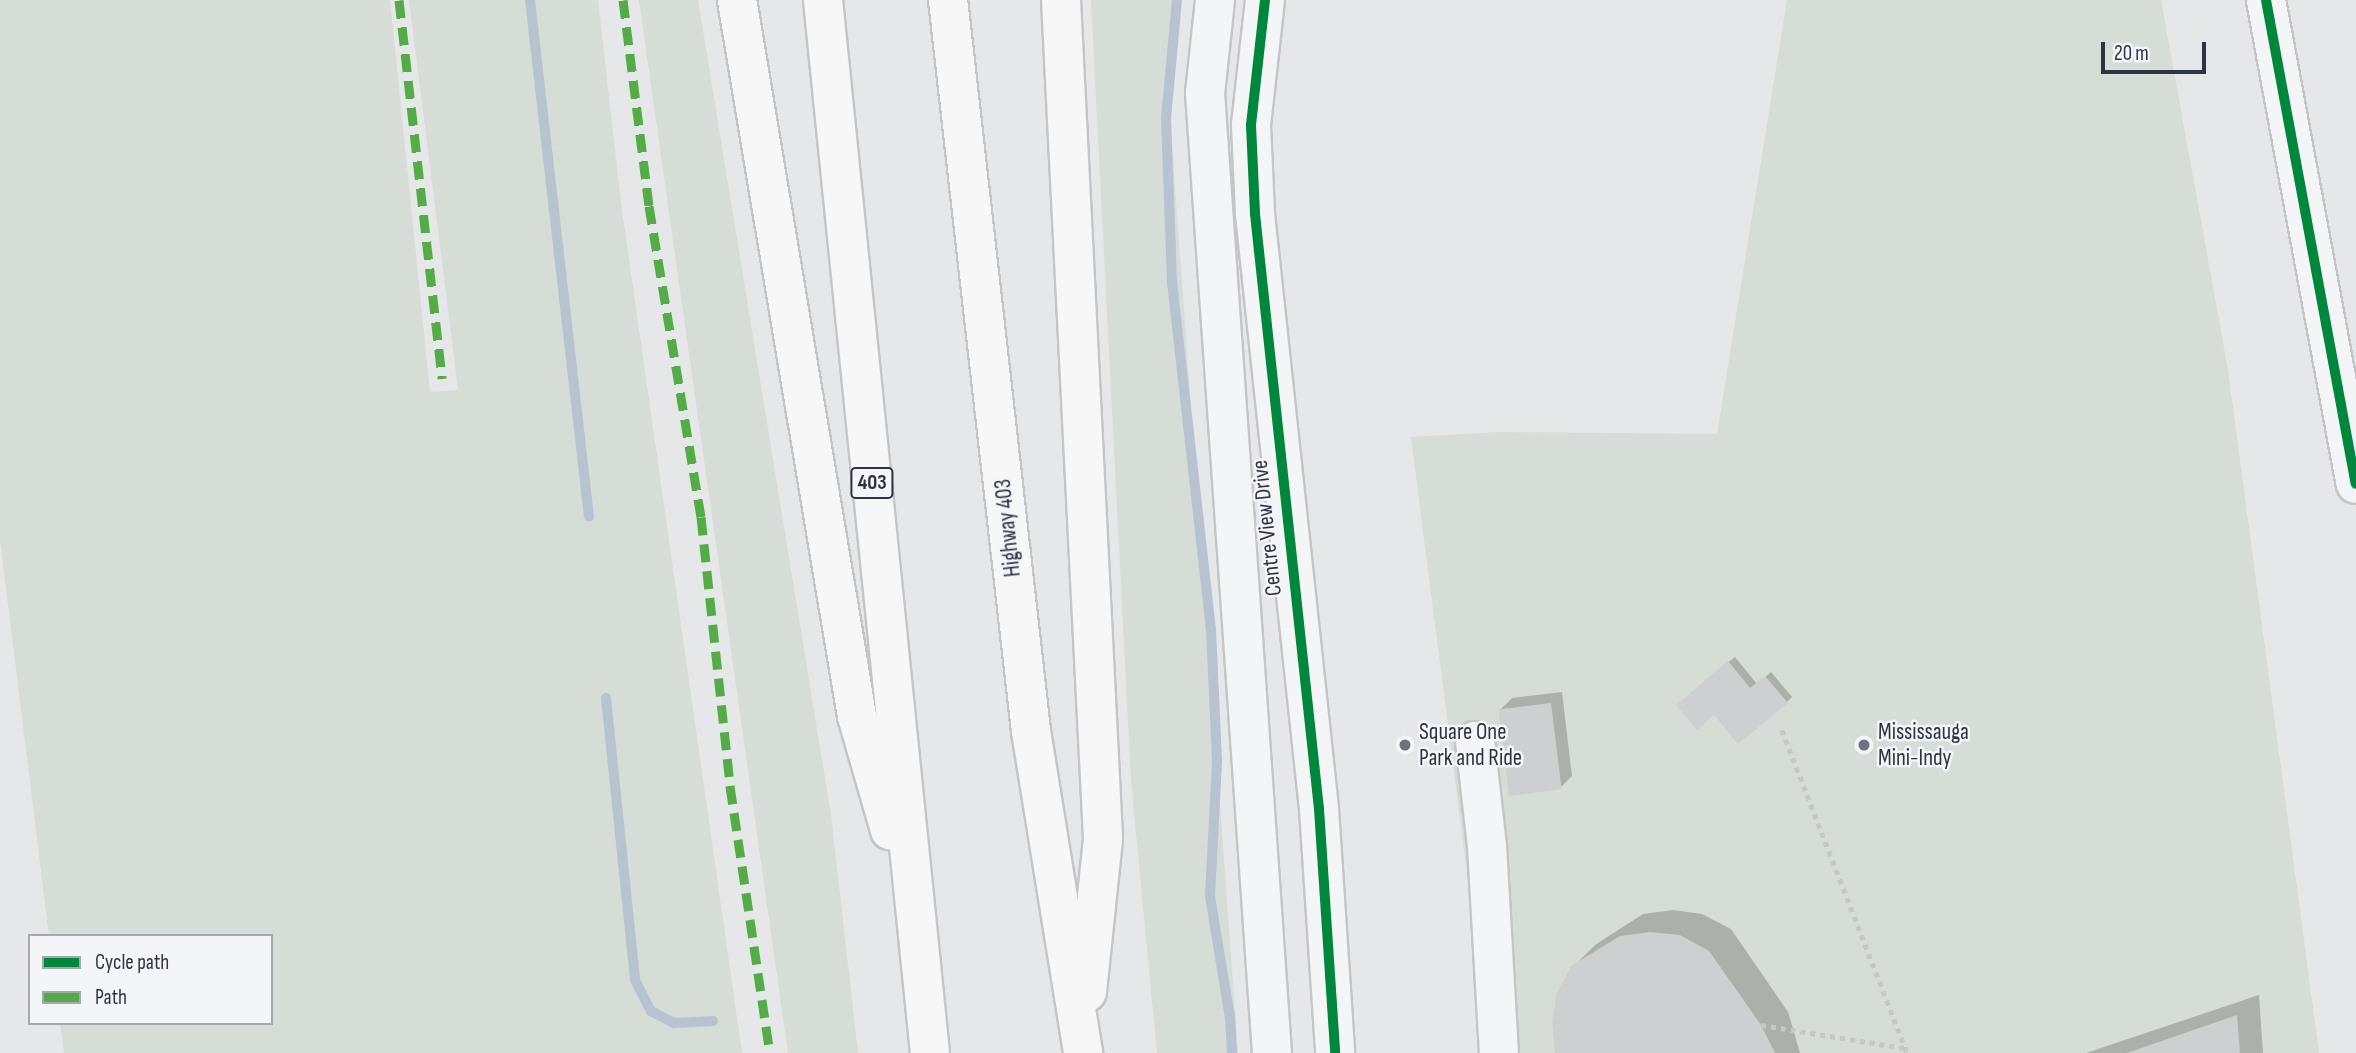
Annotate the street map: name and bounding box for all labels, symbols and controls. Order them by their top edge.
scale bar [2104,28,2209,72]
text: 20 m [2114,41,2149,66]
street label: Centre View Drive [1246,458,1288,598]
road number: 403 [849,466,895,500]
street label: Highway 403 [989,478,1027,578]
place label: Square One Park and Ride [1419,718,1522,772]
place label: Mississauga Mini-Indy [1878,718,1969,772]
marker: Square One Park and Ride [1397,737,1413,753]
marker: Mississauga Mini-Indy [1856,737,1872,753]
legend [28,934,273,1025]
text: Cycle path [95,950,169,975]
text: Path [95,985,127,1010]

